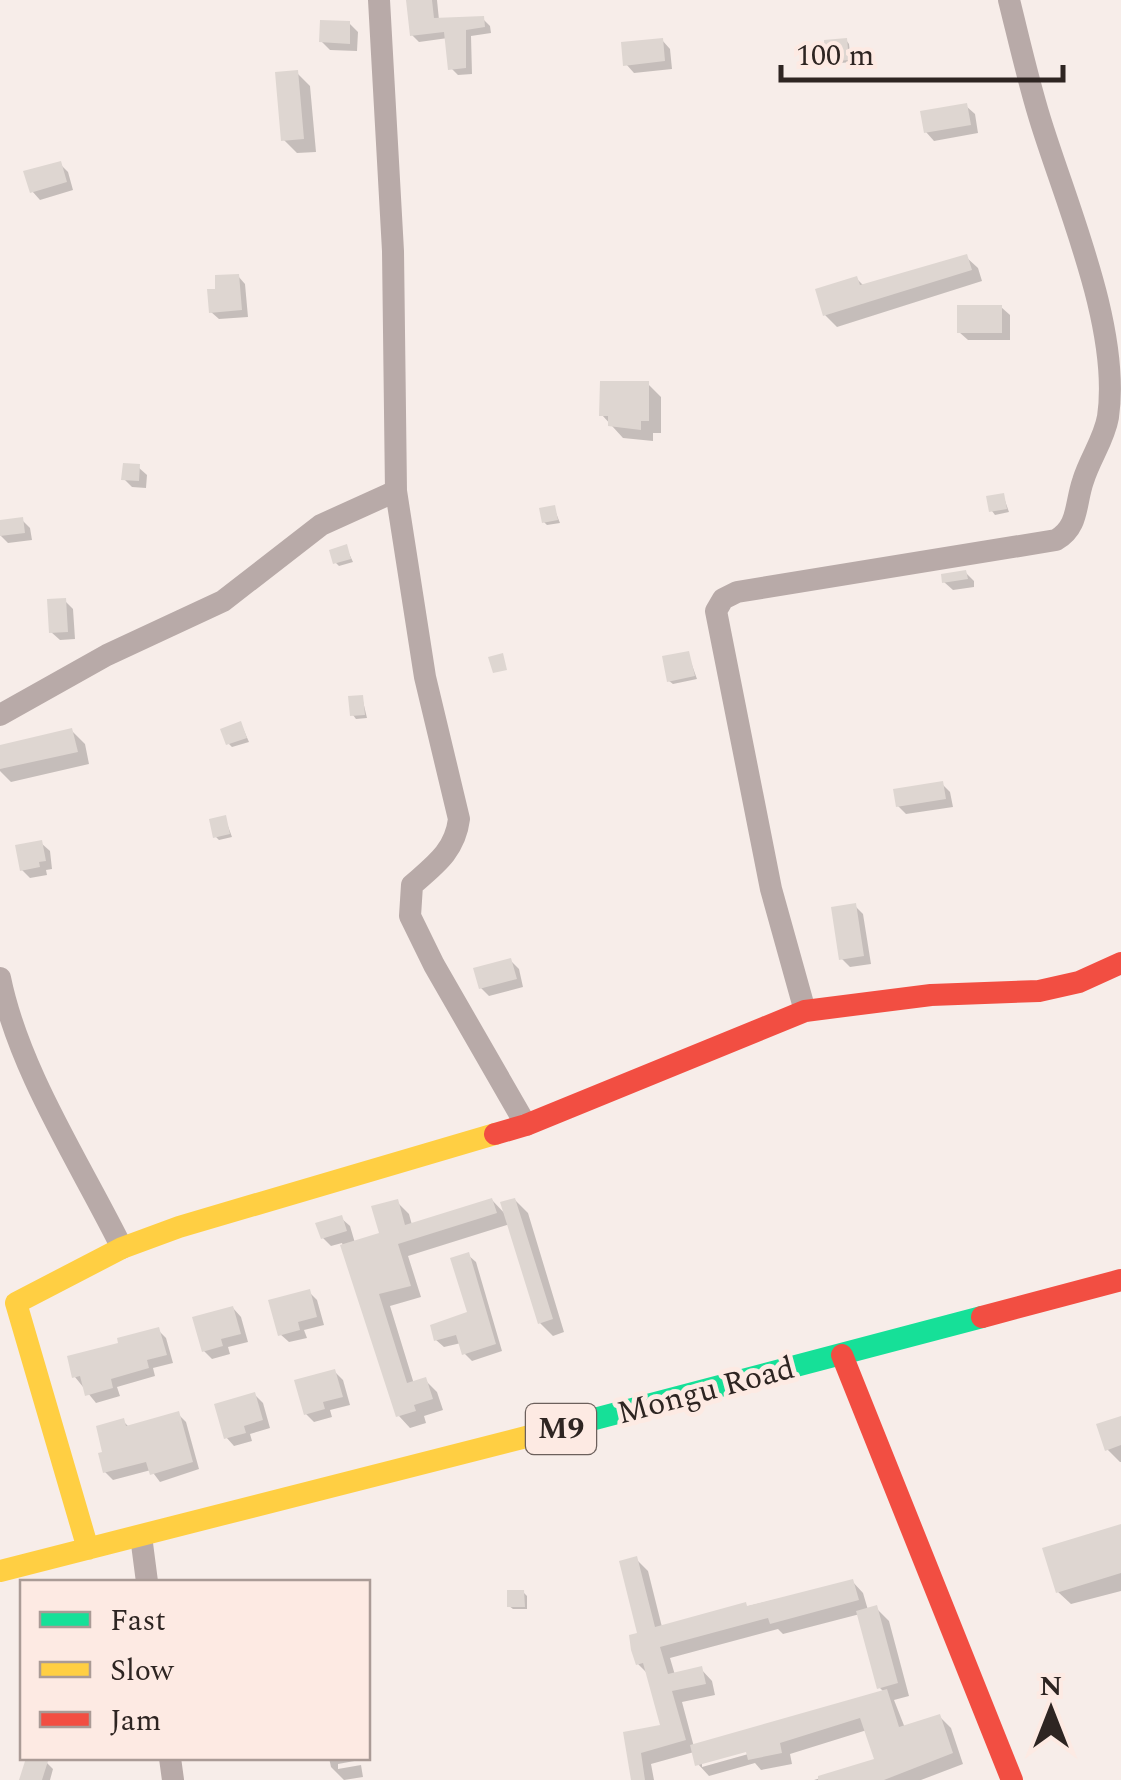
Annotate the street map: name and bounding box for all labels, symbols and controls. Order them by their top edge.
scale bar [781,20,1064,82]
text: 100 m [796,33,874,79]
street label: Mongu Road [612,1344,800,1438]
road number: M9 [526,1404,596,1454]
legend [20,1580,370,1760]
text: Fast [110,1598,166,1644]
text: Slow [110,1648,175,1694]
north arrow [1001,1660,1101,1760]
text: N [1040,1665,1062,1708]
text: Jam [110,1698,161,1744]

